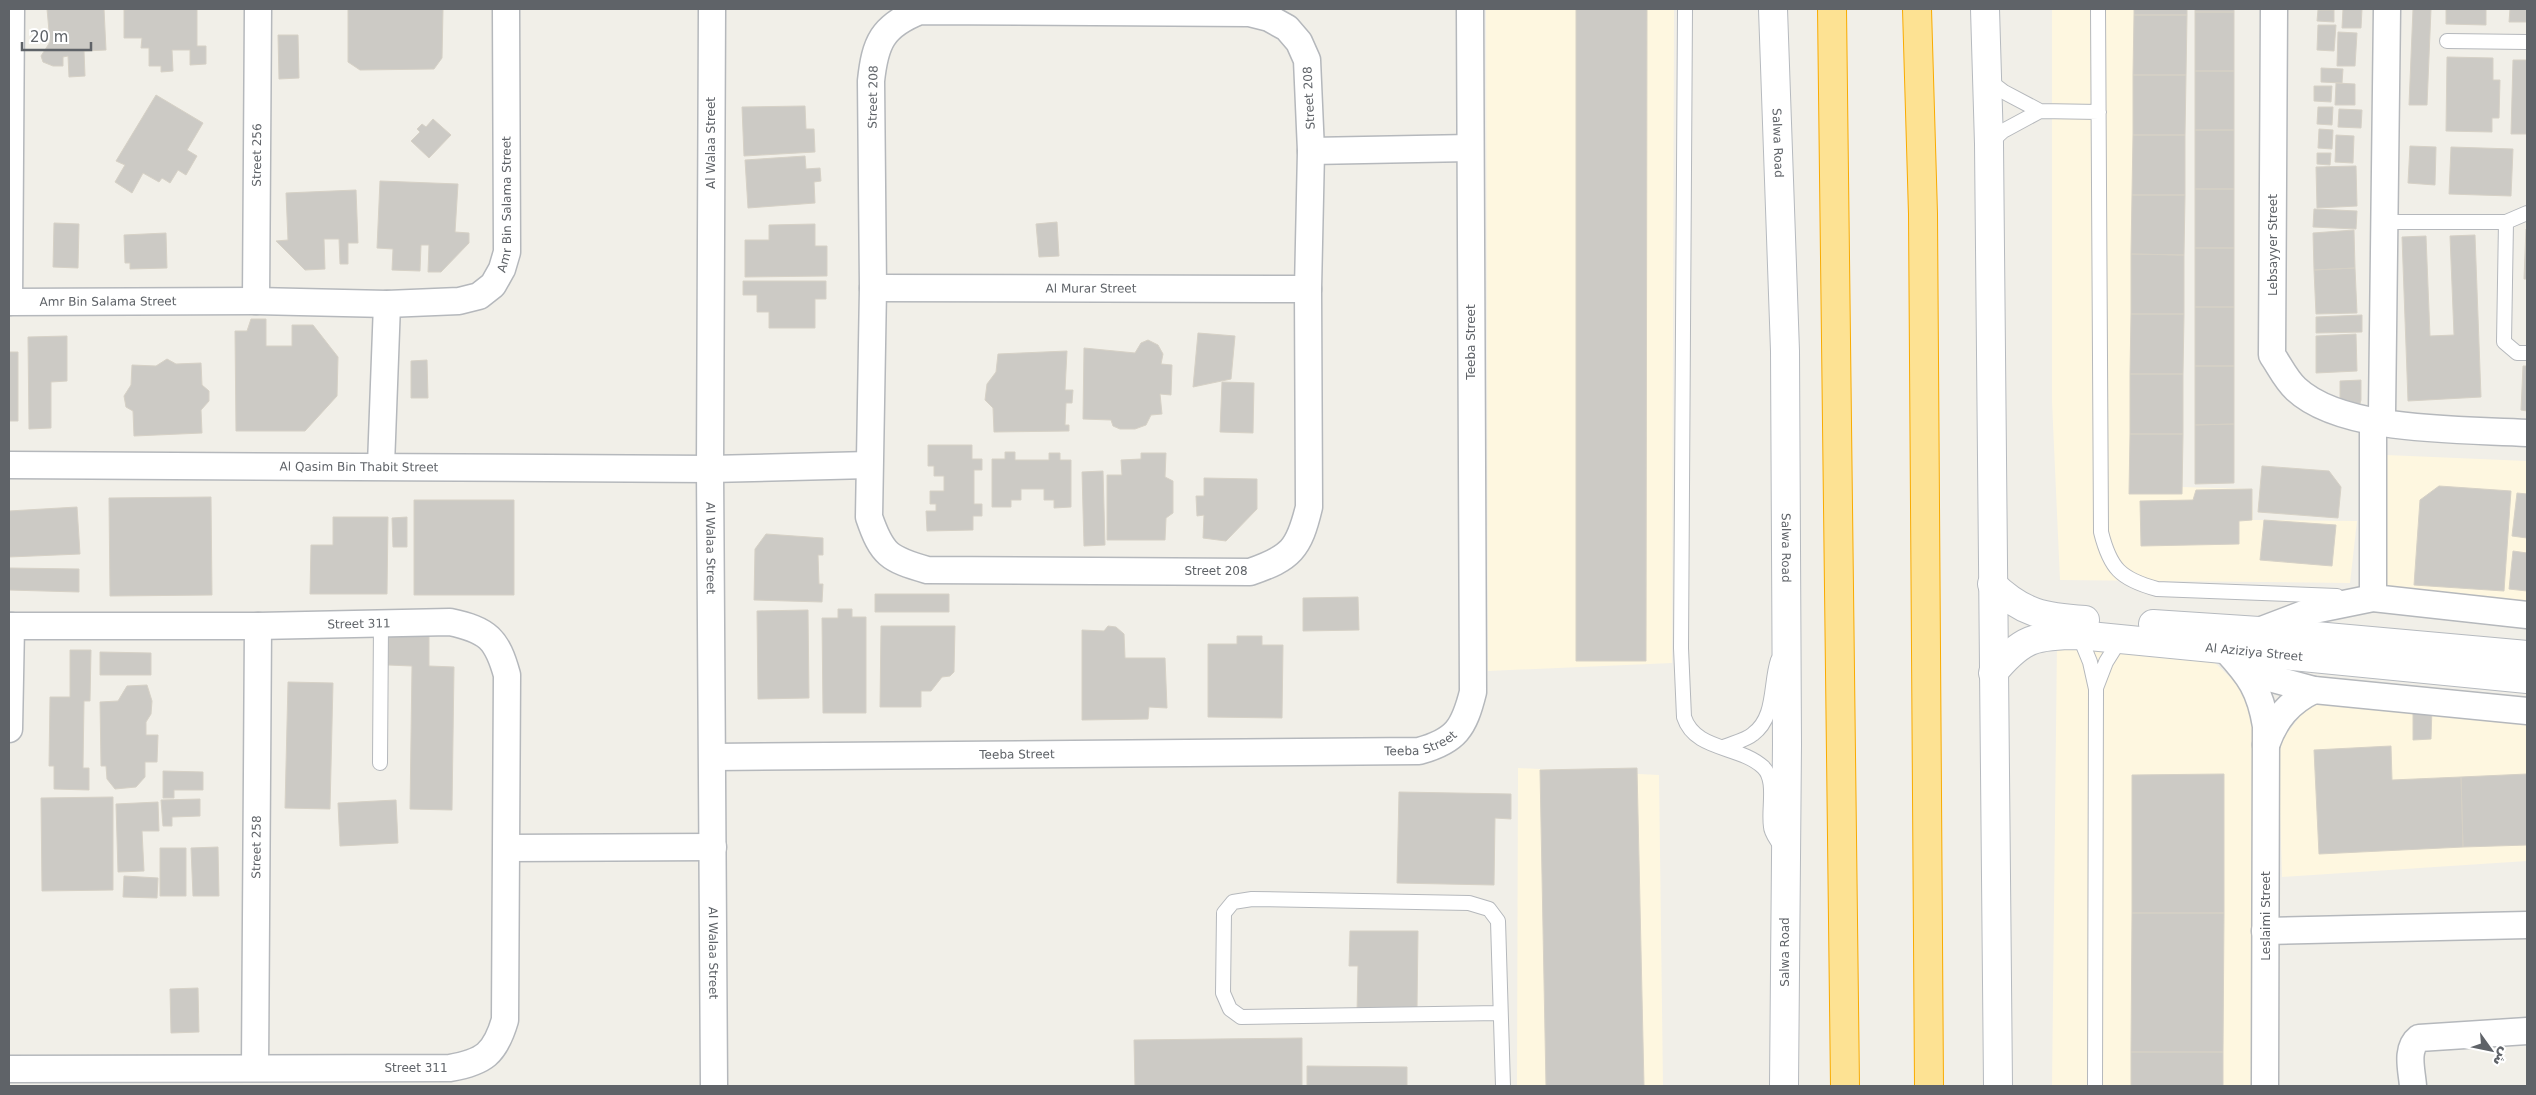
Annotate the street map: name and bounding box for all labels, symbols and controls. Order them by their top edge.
scale bar [22,20,91,52]
text: 20 m [30,28,68,46]
street label: Street 208 [865,65,881,129]
street label: Street 208 [1300,66,1318,130]
street label: Al Walaa Street [704,97,718,189]
street label: Salwa Road [1769,108,1786,178]
street label: Street 256 [250,123,264,187]
street label: Amr Bin Salama Street [494,136,514,274]
street label: Lebsayyer Street [2266,194,2280,296]
street label: Al Murar Street [1046,281,1137,296]
street label: Amr Bin Salama Street [40,294,177,309]
street label: Teeba Street [1464,304,1478,381]
street label: Al Qasim Bin Thabit Street [280,460,439,474]
street label: Al Walaa Street [703,502,718,594]
street label: Salwa Road [1779,513,1793,583]
street label: Street 208 [1184,564,1248,578]
street label: Street 311 [327,616,391,632]
street label: Al Aziziya Street [2205,640,2304,664]
street label: Teeba Street [1383,728,1460,758]
street label: Teeba Street [978,747,1055,762]
street label: Street 258 [249,815,264,879]
street label: Leslaimi Street [2259,871,2273,961]
street label: Al Walaa Street [706,907,720,999]
street label: Salwa Road [1778,917,1792,987]
north arrow [2466,1025,2516,1075]
text: ش [2490,1045,2514,1070]
street label: Street 311 [384,1061,448,1075]

